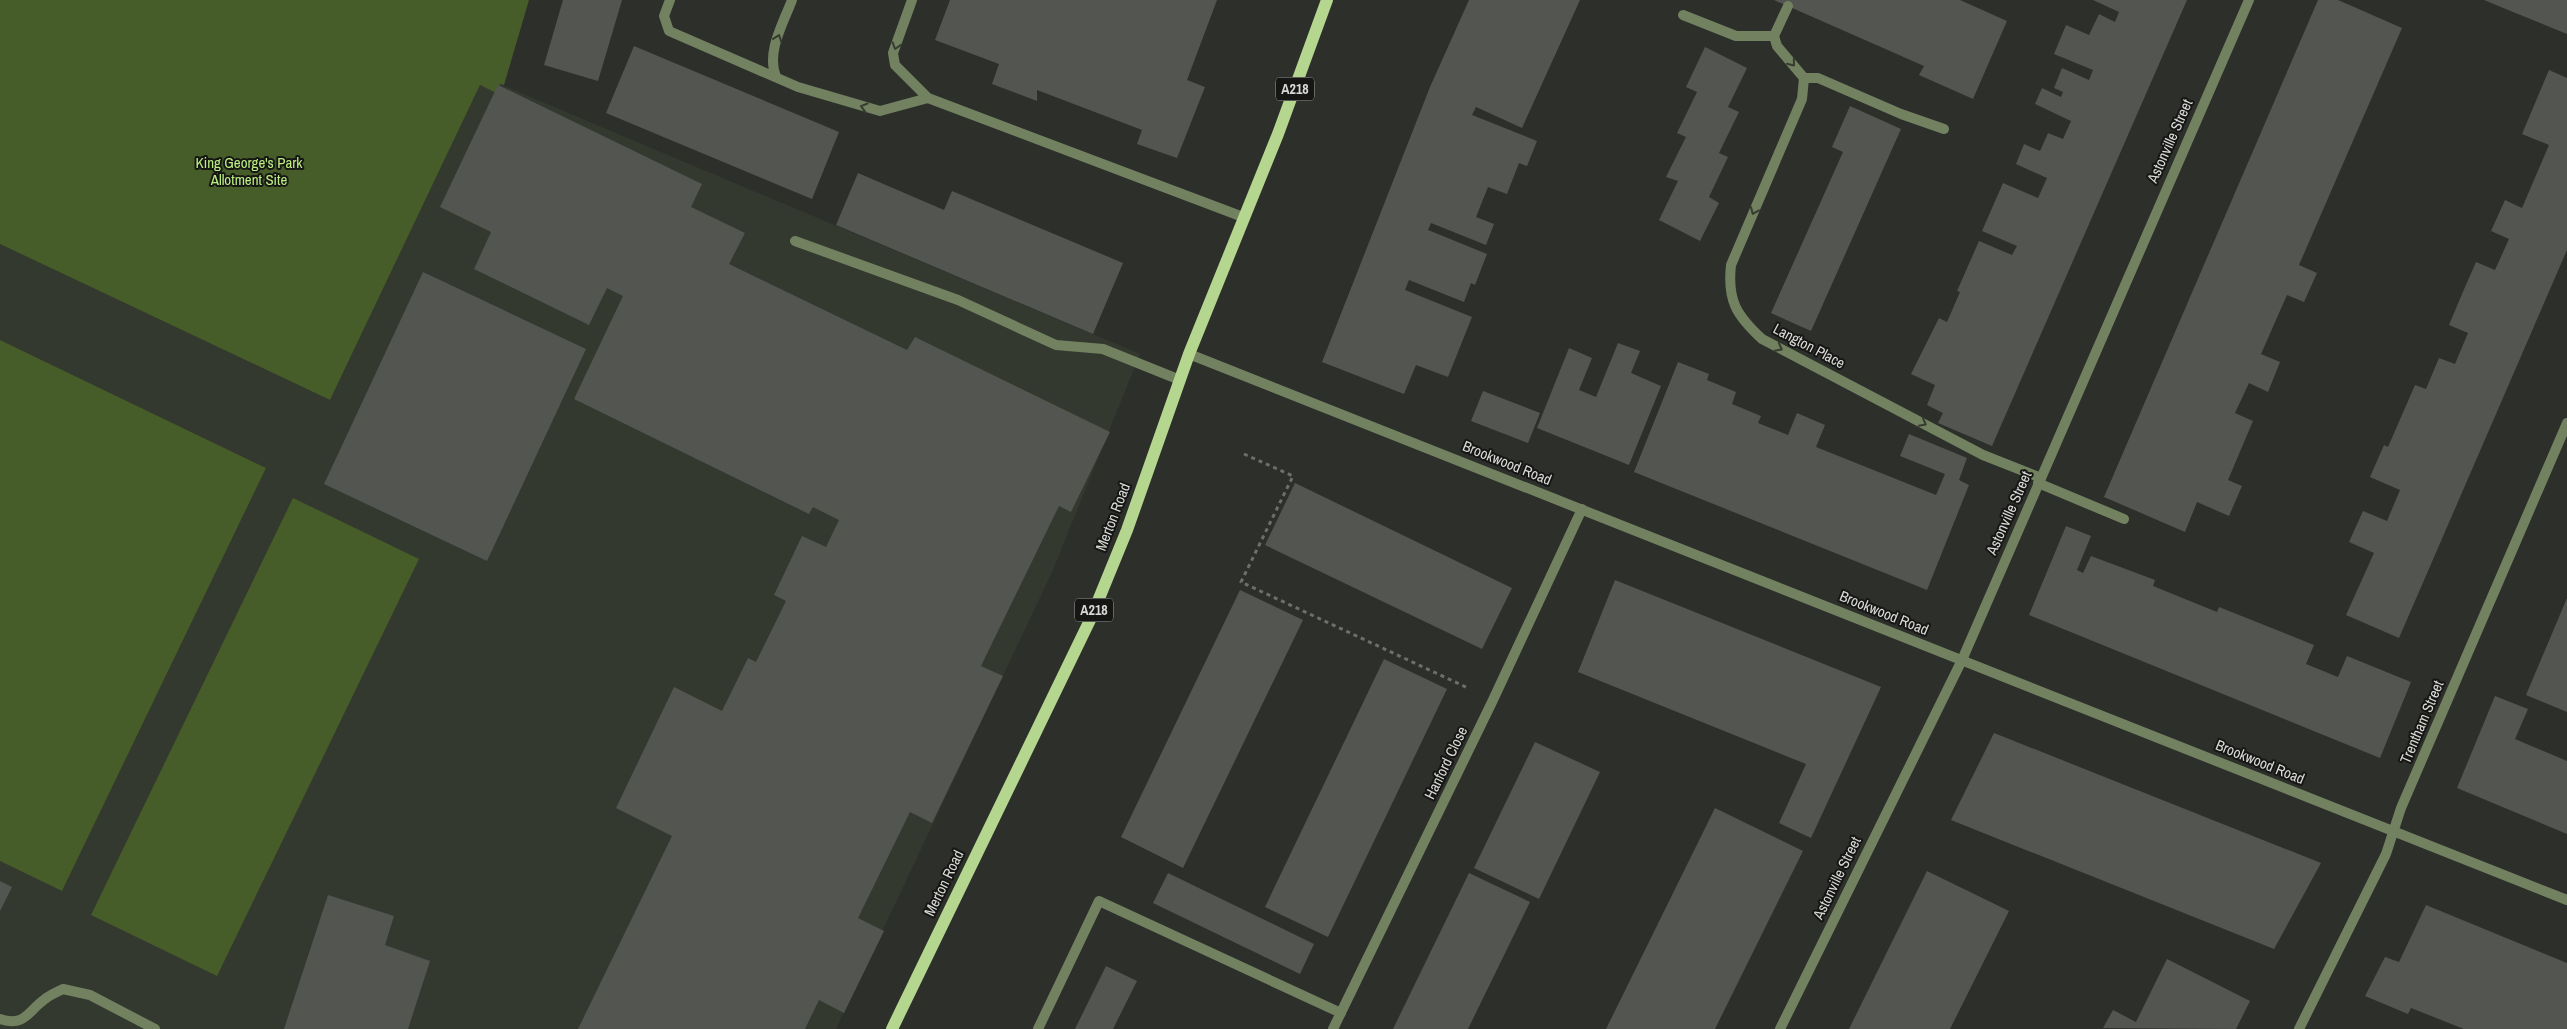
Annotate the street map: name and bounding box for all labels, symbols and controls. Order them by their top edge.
one-way arrow [772,35,782,43]
one-way arrow [891,41,901,50]
one-way arrow [1787,57,1795,66]
road number: A218 [1276,78,1314,100]
street label: Astonville Street [2141,95,2198,187]
one-way arrow [861,102,869,112]
park label: King George's Park Allotment Site [196,152,303,190]
one-way arrow [1749,207,1759,215]
street label: Langton Place [1770,318,1849,373]
one-way arrow [1773,342,1782,352]
one-way arrow [1917,417,1926,427]
street label: Brookwood Road [1460,435,1555,490]
street label: Astonville Street [1980,467,2037,559]
street label: Merton Road [1090,480,1135,554]
street label: Brookwood Road [1837,585,1932,640]
road number: A218 [1075,598,1113,622]
street label: Trentham Street [2395,676,2449,767]
street label: Hanford Close [1419,723,1472,803]
street label: Brookwood Road [2213,734,2308,789]
street label: Astonville Street [1807,832,1866,924]
street label: Merton Road [919,846,969,919]

